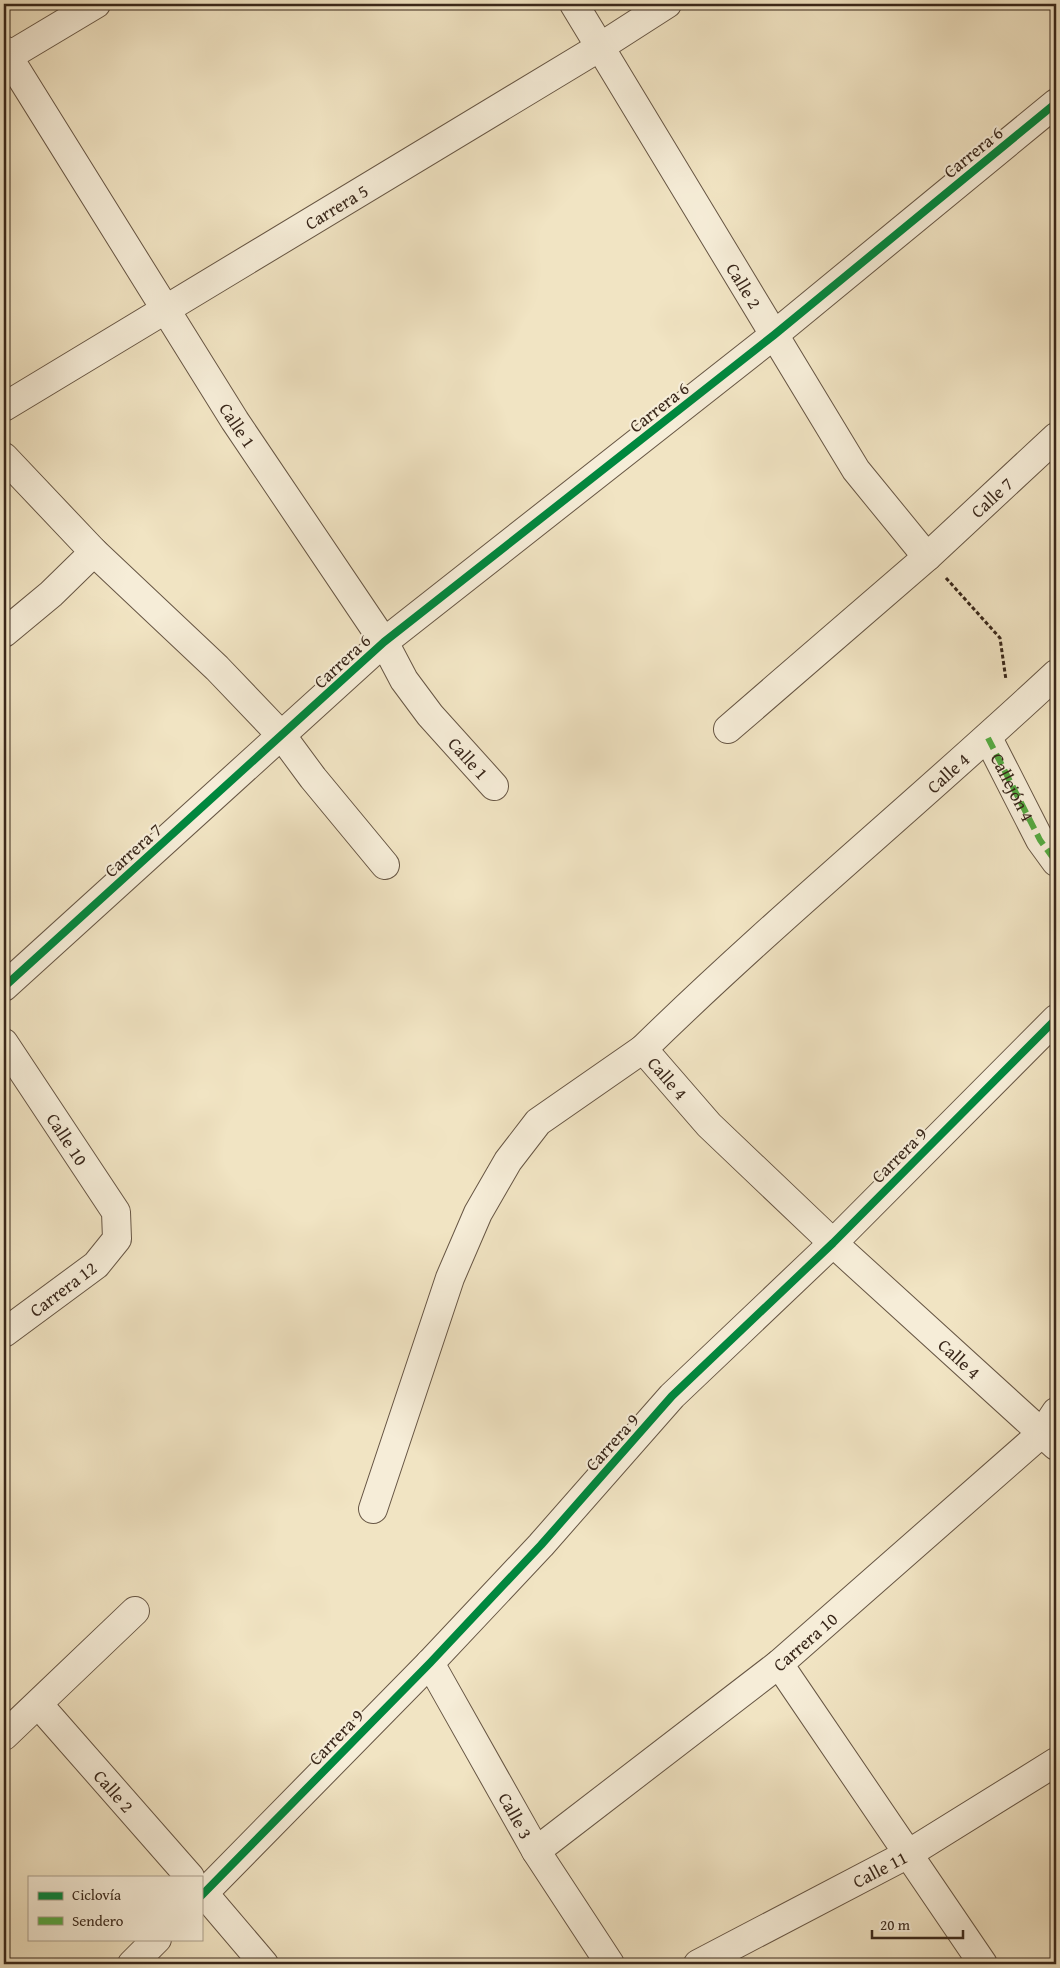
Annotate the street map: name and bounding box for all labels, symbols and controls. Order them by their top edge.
street label: Carrera 6 [937,120,1009,184]
street label: Carrera 5 [299,177,373,236]
street label: Calle 2 [720,257,769,314]
street label: Carrera 6 [623,375,695,439]
street label: Calle 1 [213,397,263,453]
street label: Calle 7 [964,470,1019,524]
street label: Carrera 6 [307,627,377,695]
street label: Calle 1 [442,731,495,785]
street label: Calle 4 [921,746,975,800]
street label: Callejón 4 [984,748,1042,826]
street label: Carrera 7 [98,817,168,883]
street label: Calle 4 [642,1050,694,1105]
street label: Calle 10 [40,1107,95,1171]
street label: Carrera 9 [865,1121,933,1189]
street label: Carrera 12 [24,1255,102,1323]
street label: Calle 4 [932,1332,987,1385]
street label: Carrera 9 [579,1407,645,1477]
street label: Carrera 10 [766,1605,843,1677]
street label: Carrera 9 [302,1703,370,1771]
street label: Calle 2 [88,1763,141,1818]
street label: Calle 3 [492,1787,540,1844]
street label: Calle 11 [848,1843,912,1894]
legend [28,1876,202,1940]
text: Ciclovía [72,1884,121,1905]
scale bar [872,1908,964,1940]
text: Sendero [72,1910,124,1931]
text: 20 m [880,1914,911,1935]

